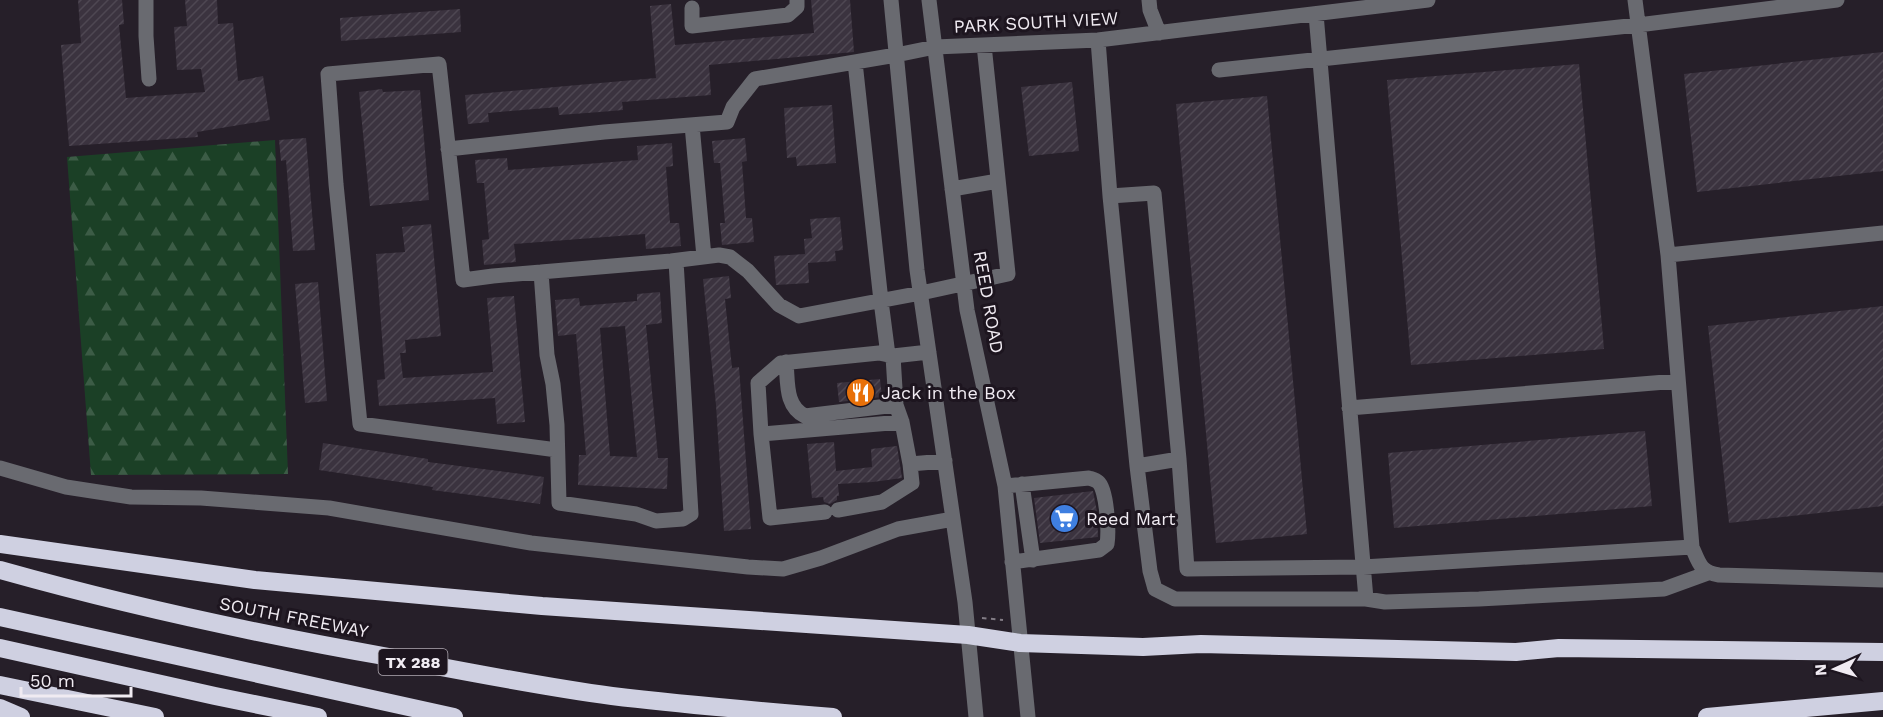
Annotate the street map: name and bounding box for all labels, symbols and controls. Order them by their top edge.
street label: PARK SOUTH VIEW [953,7,1119,37]
street label: REED ROAD [970,249,1008,355]
restaurant icon: Jack in the Box [844,376,876,408]
place label: Jack in the Box [881,382,1016,403]
supermarket icon: Reed Mart [1049,502,1081,534]
place label: Reed Mart [1086,508,1176,529]
street label: SOUTH FREEWAY [218,592,371,642]
north arrow [1805,639,1865,699]
road number: TX 288 [378,649,448,675]
scale bar [21,660,130,698]
text: N [1811,663,1830,677]
text: 50 m [30,670,75,691]

